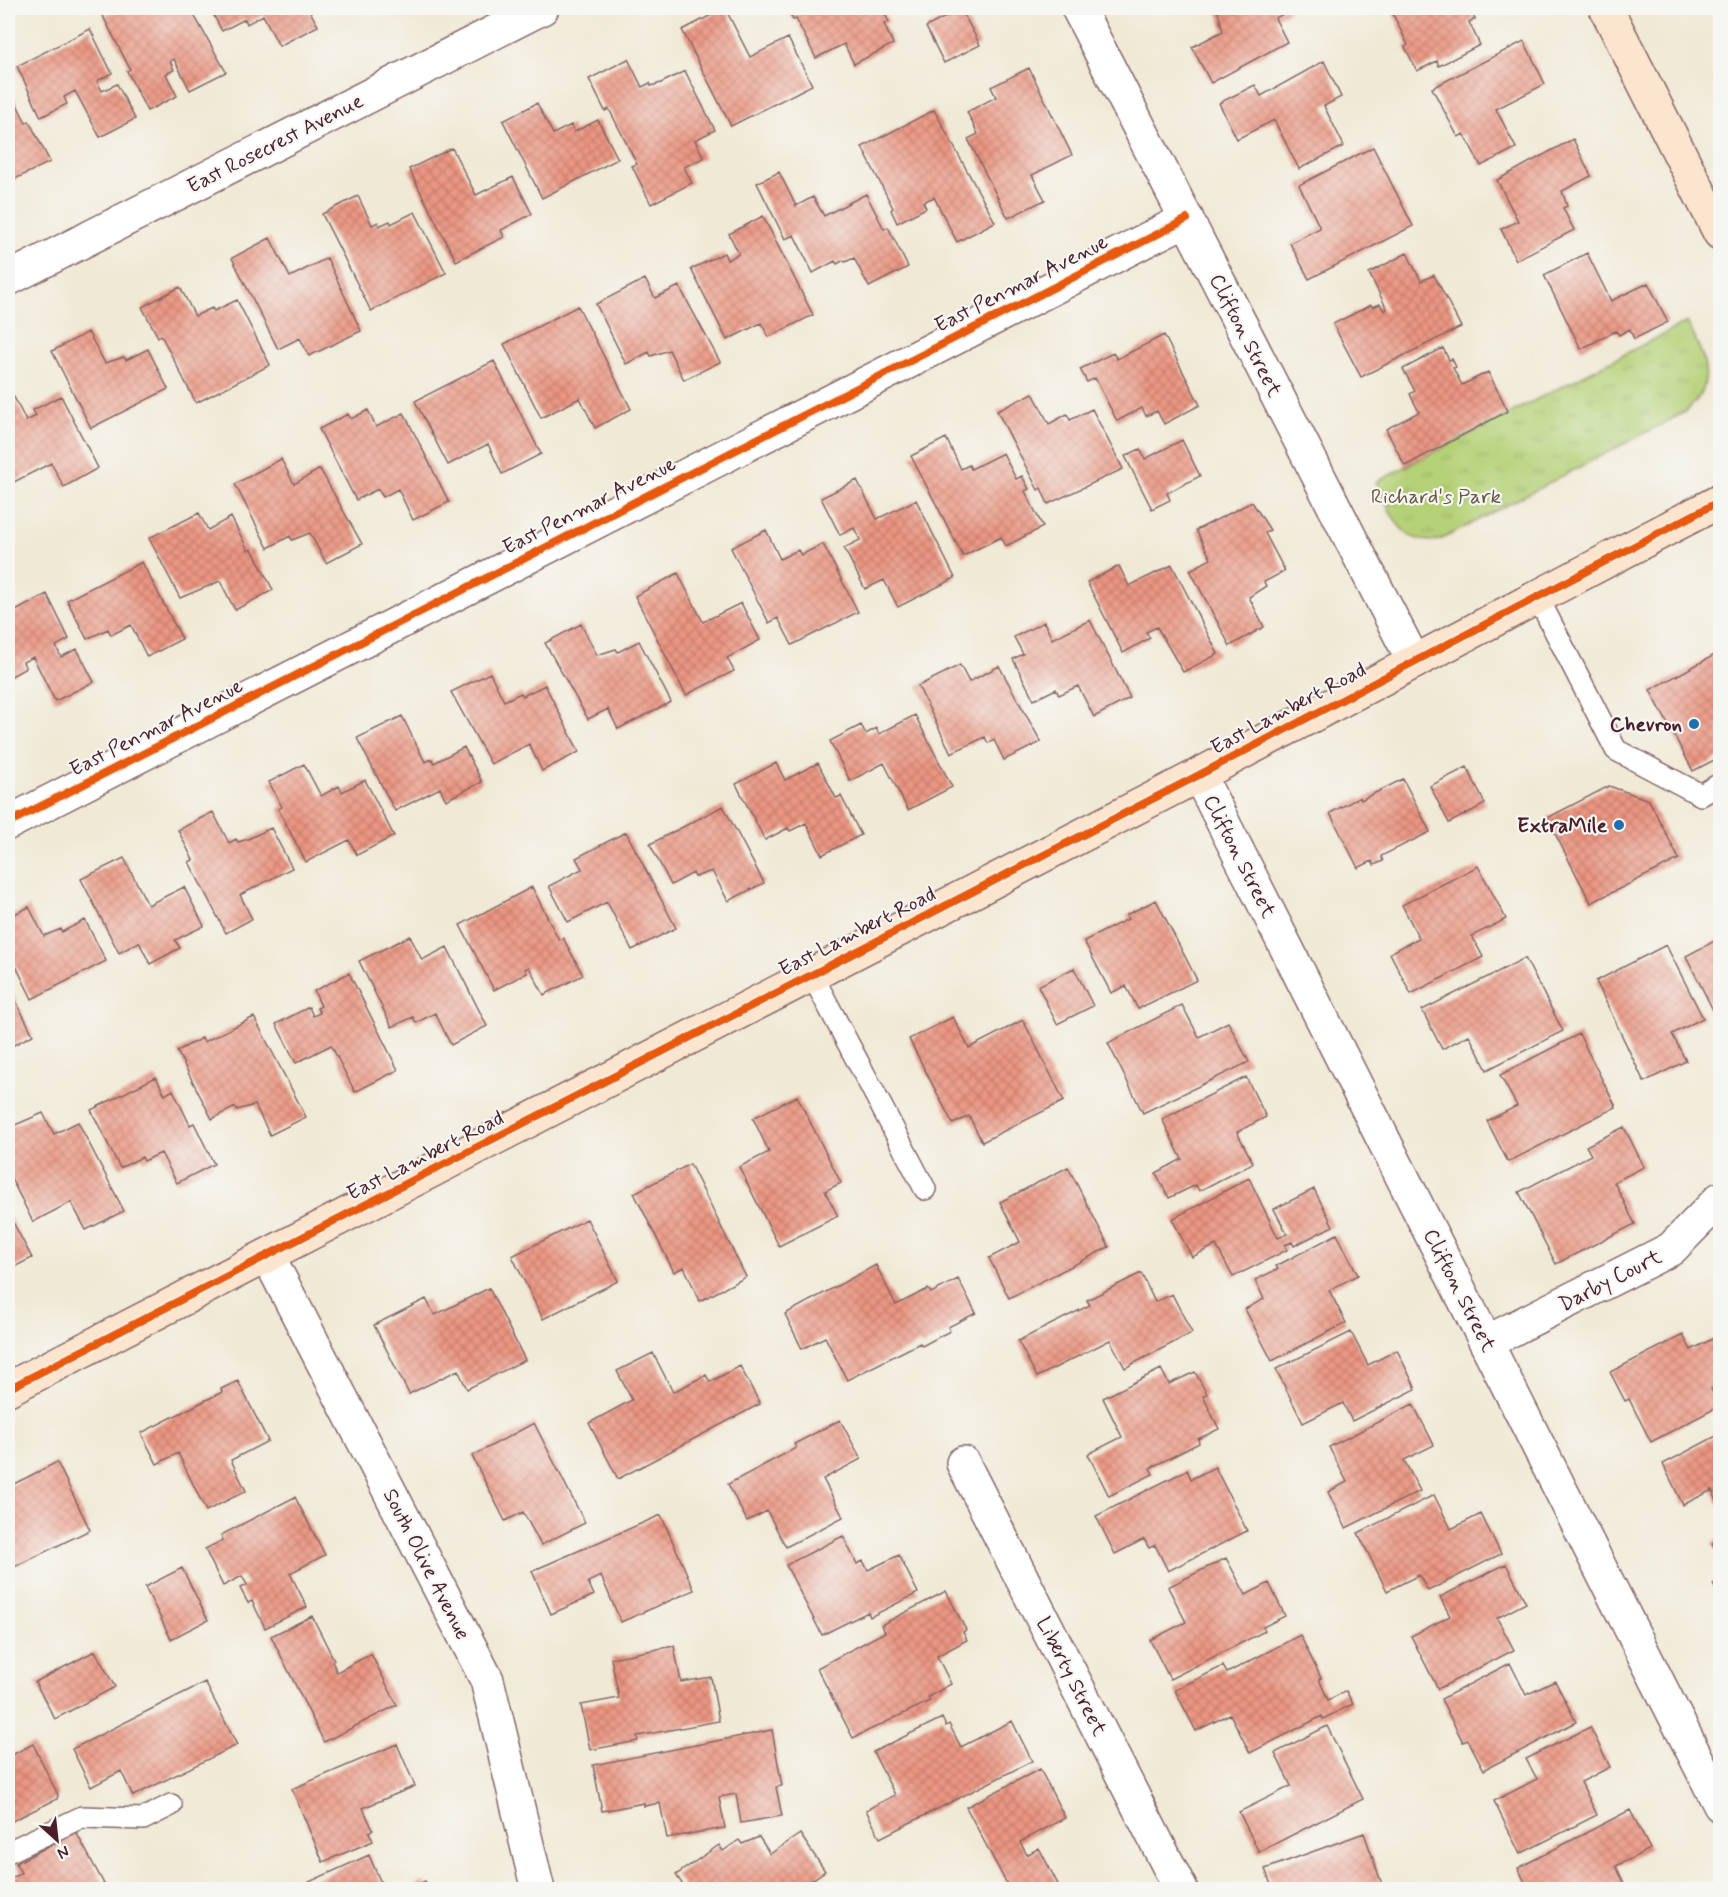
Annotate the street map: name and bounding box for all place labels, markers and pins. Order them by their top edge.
place label: Chevron [1610,711,1682,739]
marker: Chevron [1687,717,1701,731]
place label: ExtraMile [1517,812,1608,840]
marker: ExtraMile [1612,818,1626,832]

